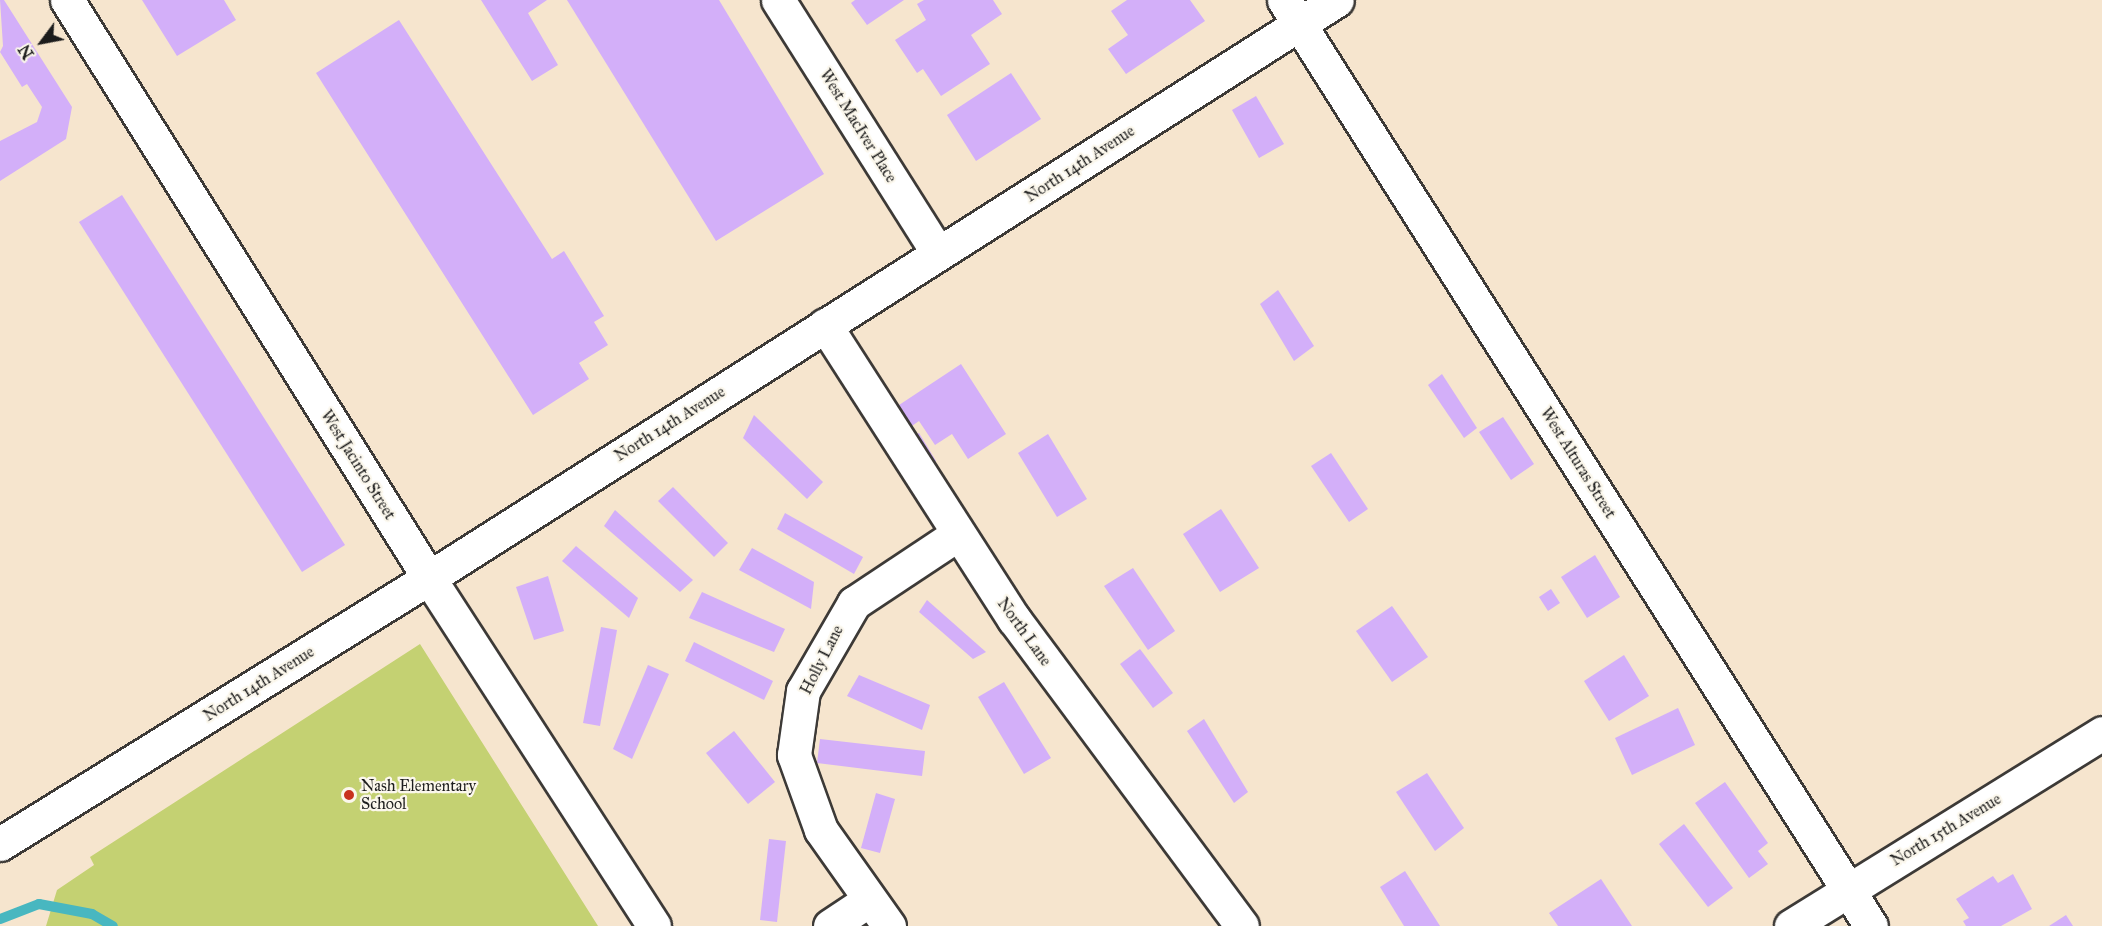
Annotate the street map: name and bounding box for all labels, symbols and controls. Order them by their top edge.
north arrow [12,12,72,72]
text: N [15,41,38,63]
street label: West MacIver Place [815,66,901,186]
street label: North 14th Avenue [1022,121,1138,207]
street label: North 14th Avenue [611,382,729,466]
street label: West Alturas Street [1536,404,1620,522]
street label: West Jacinto Street [317,407,399,523]
street label: North Lane [993,594,1055,670]
street label: Holly Lane [796,622,848,698]
street label: North 14th Avenue [200,642,318,726]
place label: Nash Elementary School [361,776,476,814]
marker: Nash Elementary School [342,788,356,802]
street label: North 15th Avenue [1887,790,2005,870]

